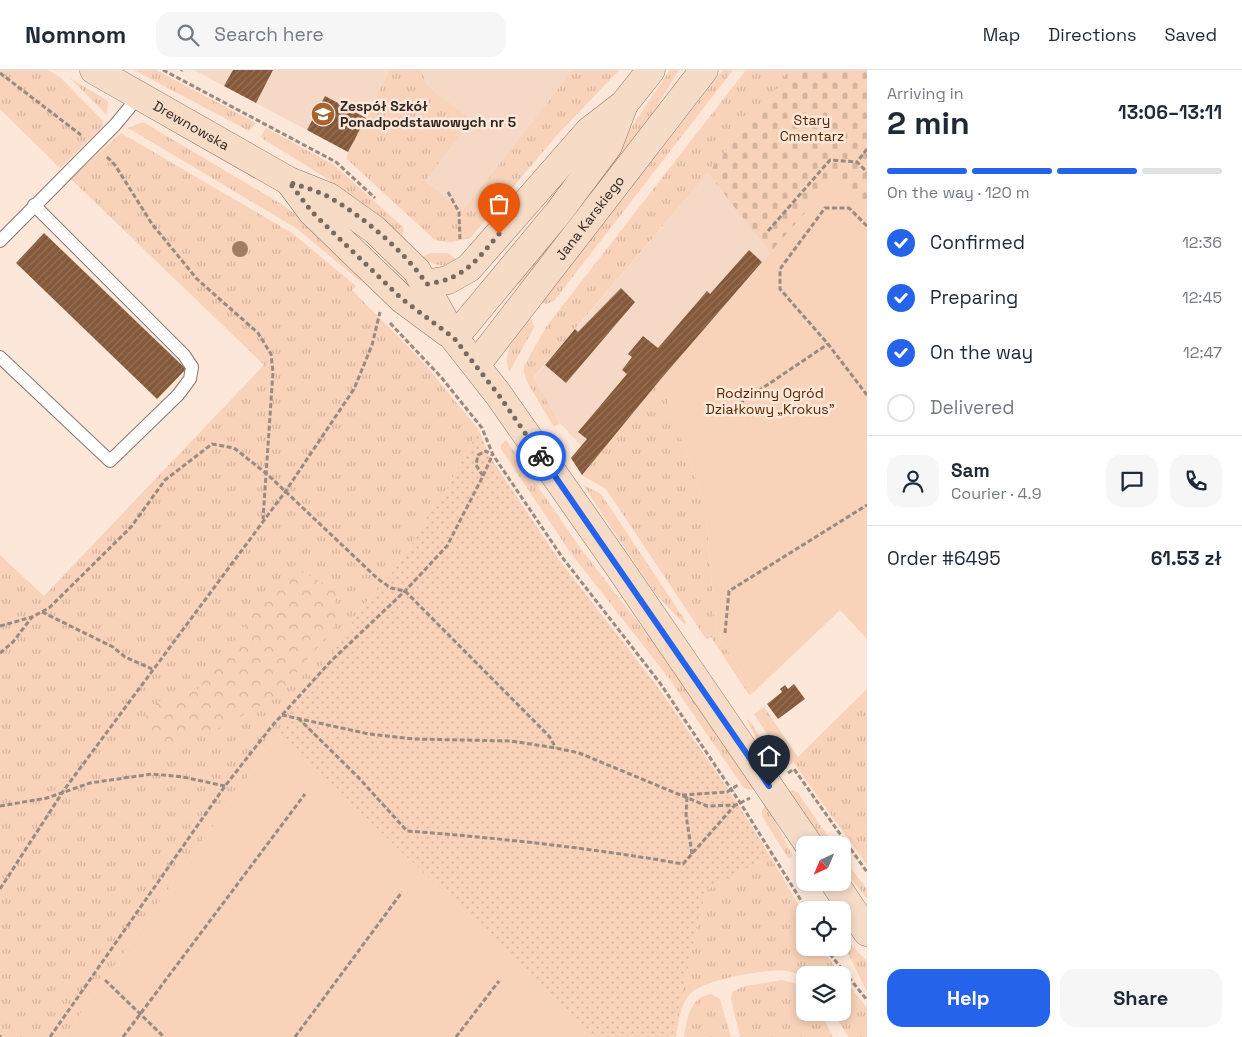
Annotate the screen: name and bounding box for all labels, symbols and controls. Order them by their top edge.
search box [156,12,506,57]
text: Nomnom [25,19,126,50]
icon: search [174,21,202,49]
text: Search here [214,22,324,47]
text: Map [983,23,1020,46]
text: Directions [1048,23,1137,46]
text: Saved [1165,23,1217,46]
text: Arriving in [887,83,964,104]
street label: Drewnowska [150,97,233,154]
place label: Zespół Szkół Ponadpodstawowych nr 5 [340,97,516,131]
text: 13:06–13:11 [1118,100,1222,125]
school or university icon: Zespół Szkół Ponadpodstawowych nr 5 [310,101,336,127]
text: 2 min [887,103,970,143]
park label: Stary Cmentarz [780,111,844,145]
street label: Jana Karskiego [551,172,628,264]
text: On the way · 120 m [887,182,1030,203]
pin [478,183,520,234]
icon: bag [485,190,513,218]
icon: check [887,229,915,257]
text: Confirmed [930,230,1025,255]
text: 12:36 [1182,232,1222,253]
icon: check [887,284,915,312]
text: Preparing [930,285,1018,310]
text: 12:45 [1182,287,1222,308]
icon: check [887,339,915,367]
text: On the way [930,340,1033,365]
text: 12:47 [1183,342,1222,363]
park label: Rodzinny Ogród Działkowy „Krokus” [705,384,835,418]
text: Delivered [930,395,1015,420]
courier [516,431,566,481]
icon: bike [527,442,555,470]
button: person [887,455,939,507]
button: chat [1106,455,1158,507]
button: phone [1170,455,1222,507]
text: Sam [951,458,990,483]
text: Courier · 4.9 [951,483,1041,504]
text: Order #6495 [887,546,1001,571]
text: 61.53 zł [1151,546,1222,571]
pin [748,735,790,786]
icon: home [755,742,783,770]
north arrow [796,836,851,891]
map controls [796,836,851,1021]
button: locate [796,901,851,956]
button: layers [796,966,851,1021]
button: Help [887,969,1050,1027]
button: Share [1060,969,1222,1027]

